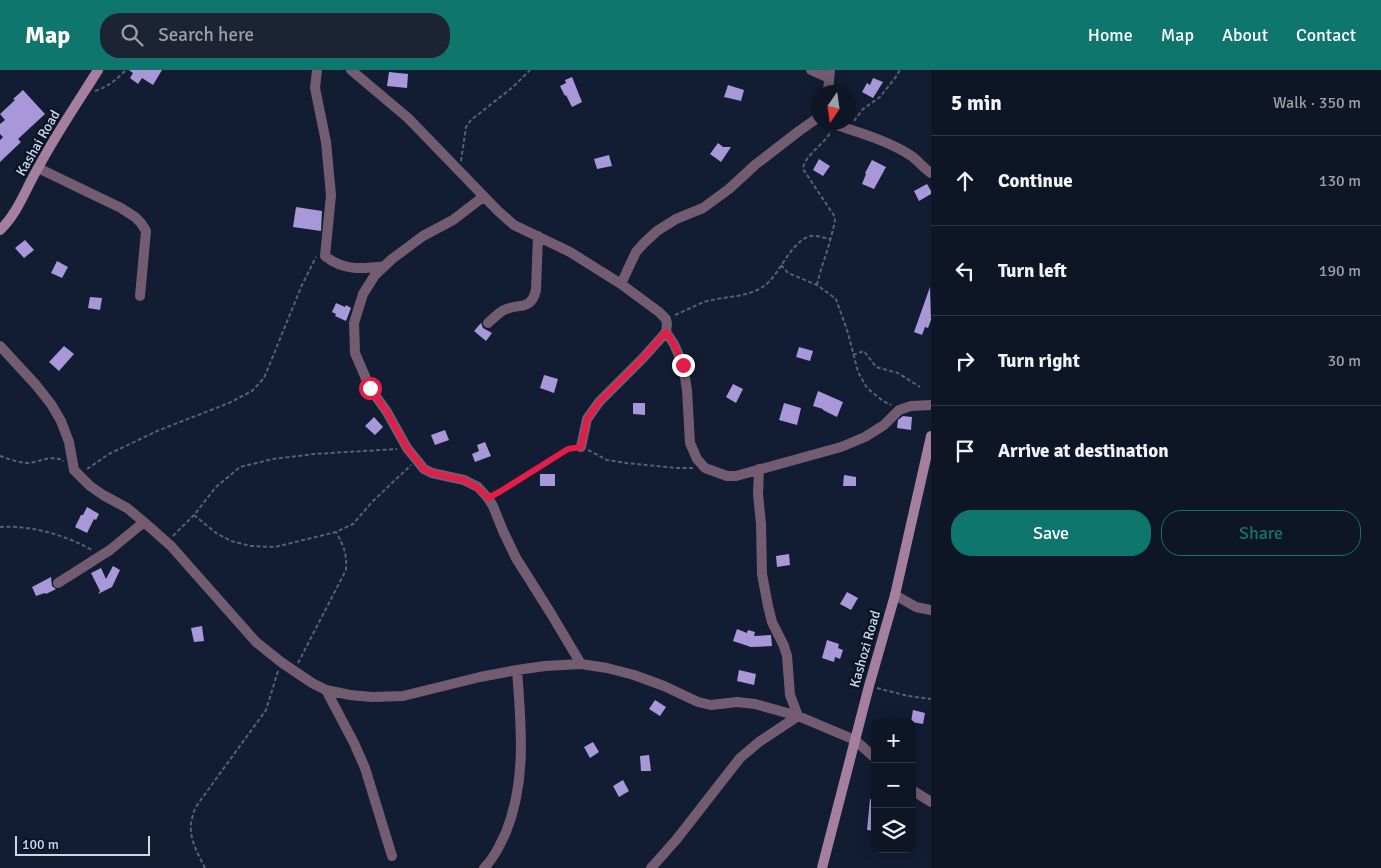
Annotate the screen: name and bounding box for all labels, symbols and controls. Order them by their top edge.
search box [100,13,450,58]
text: Map [25,20,70,50]
icon: search [118,21,146,49]
text: Search here [158,23,254,47]
text: Home [1088,24,1133,46]
text: Map [1161,24,1194,46]
text: About [1222,24,1268,46]
text: Contact [1296,24,1356,46]
north arrow [811,85,856,130]
text: 5 min [951,90,1002,116]
text: Walk · 350 m [1273,93,1361,113]
street label: Kashai Road [12,107,64,179]
icon: ahead [951,167,979,195]
text: Continue [998,169,1073,193]
text: 130 m [1319,171,1361,191]
icon: left [951,257,979,285]
text: Turn left [998,259,1067,283]
text: 190 m [1319,261,1361,281]
icon: right [951,347,979,375]
text: Turn right [998,349,1080,373]
text: 30 m [1327,351,1361,371]
route end [672,354,695,377]
route start [359,377,382,400]
icon: arrive [951,437,979,465]
text: Arrive at destination [998,439,1169,463]
button: Save [951,510,1151,556]
button: Share [1161,510,1361,556]
street label: Kashozi Road [846,609,884,689]
map controls [871,718,916,853]
button: + [871,718,916,763]
button: − [871,763,916,808]
button: layers [871,808,916,853]
scale bar [15,833,150,856]
text: 100 m [22,836,59,853]

